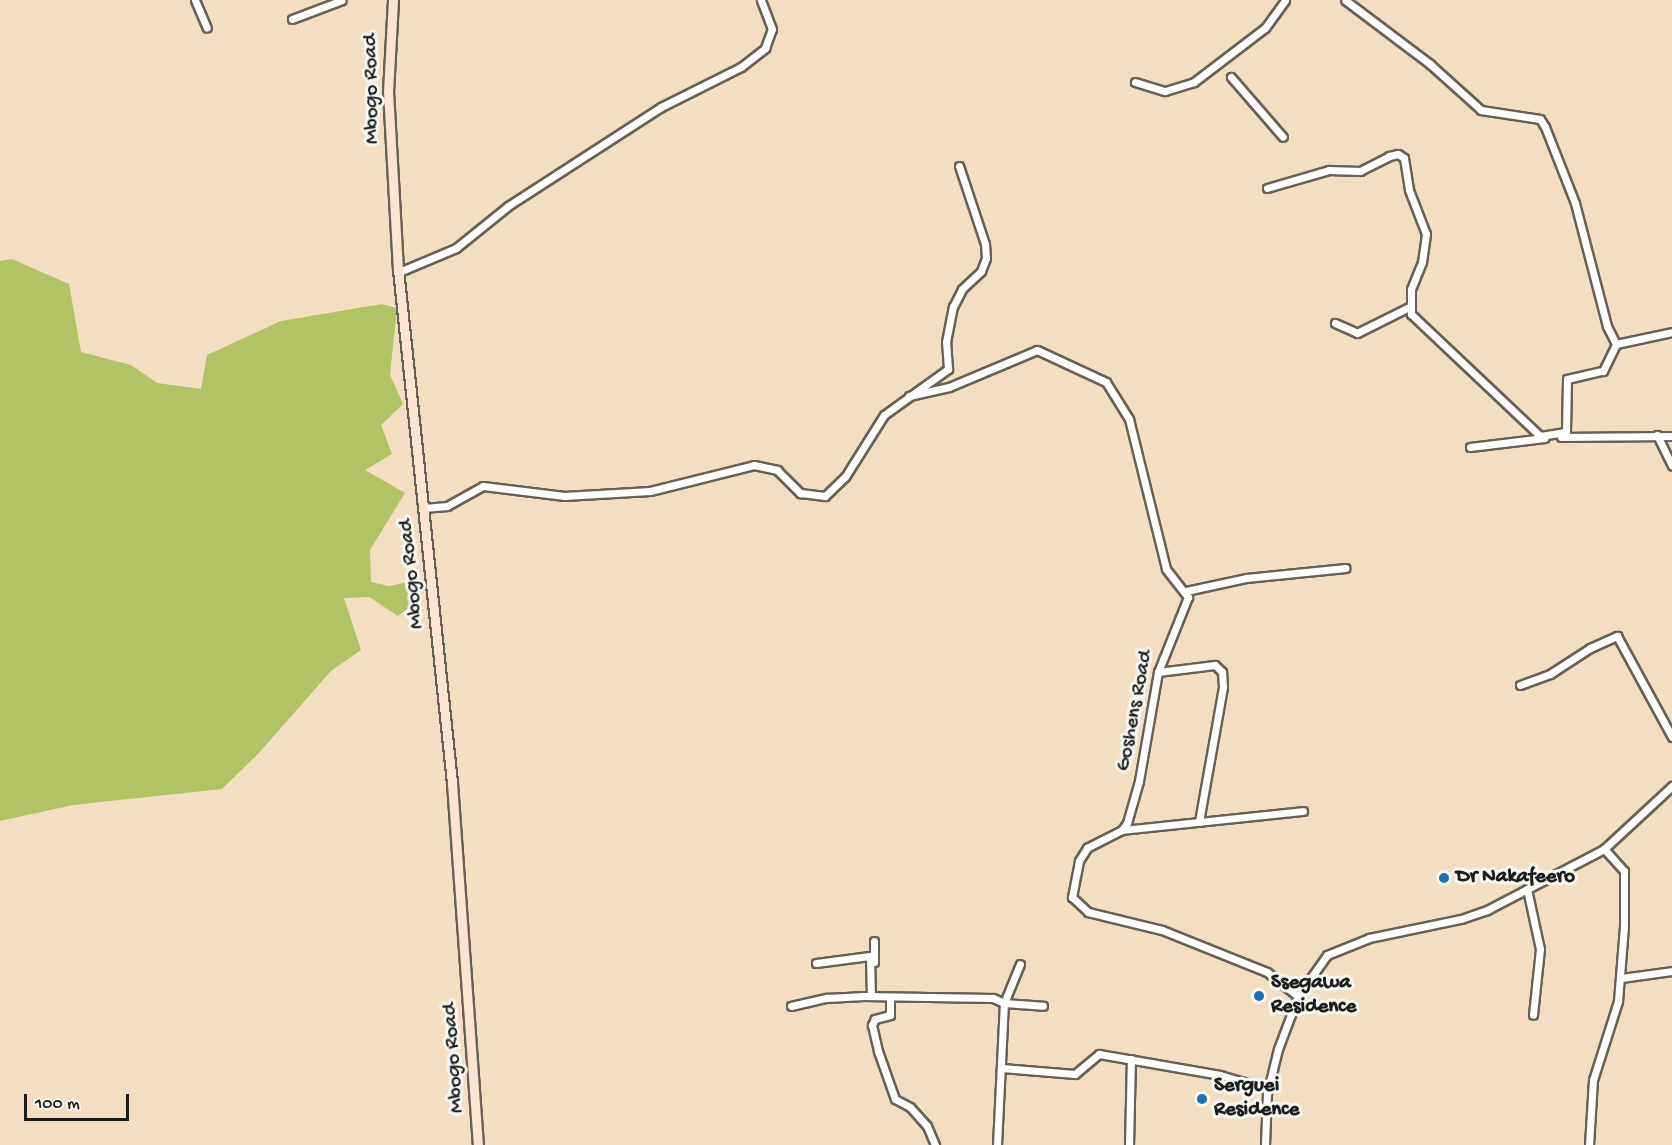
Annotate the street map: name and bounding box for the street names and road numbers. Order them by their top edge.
street label: Mbogo Road [359,34,387,144]
street label: Mbogo Road [395,518,431,630]
street label: Goshens Road [1112,648,1160,774]
street label: Mbogo Road [439,1002,471,1114]

